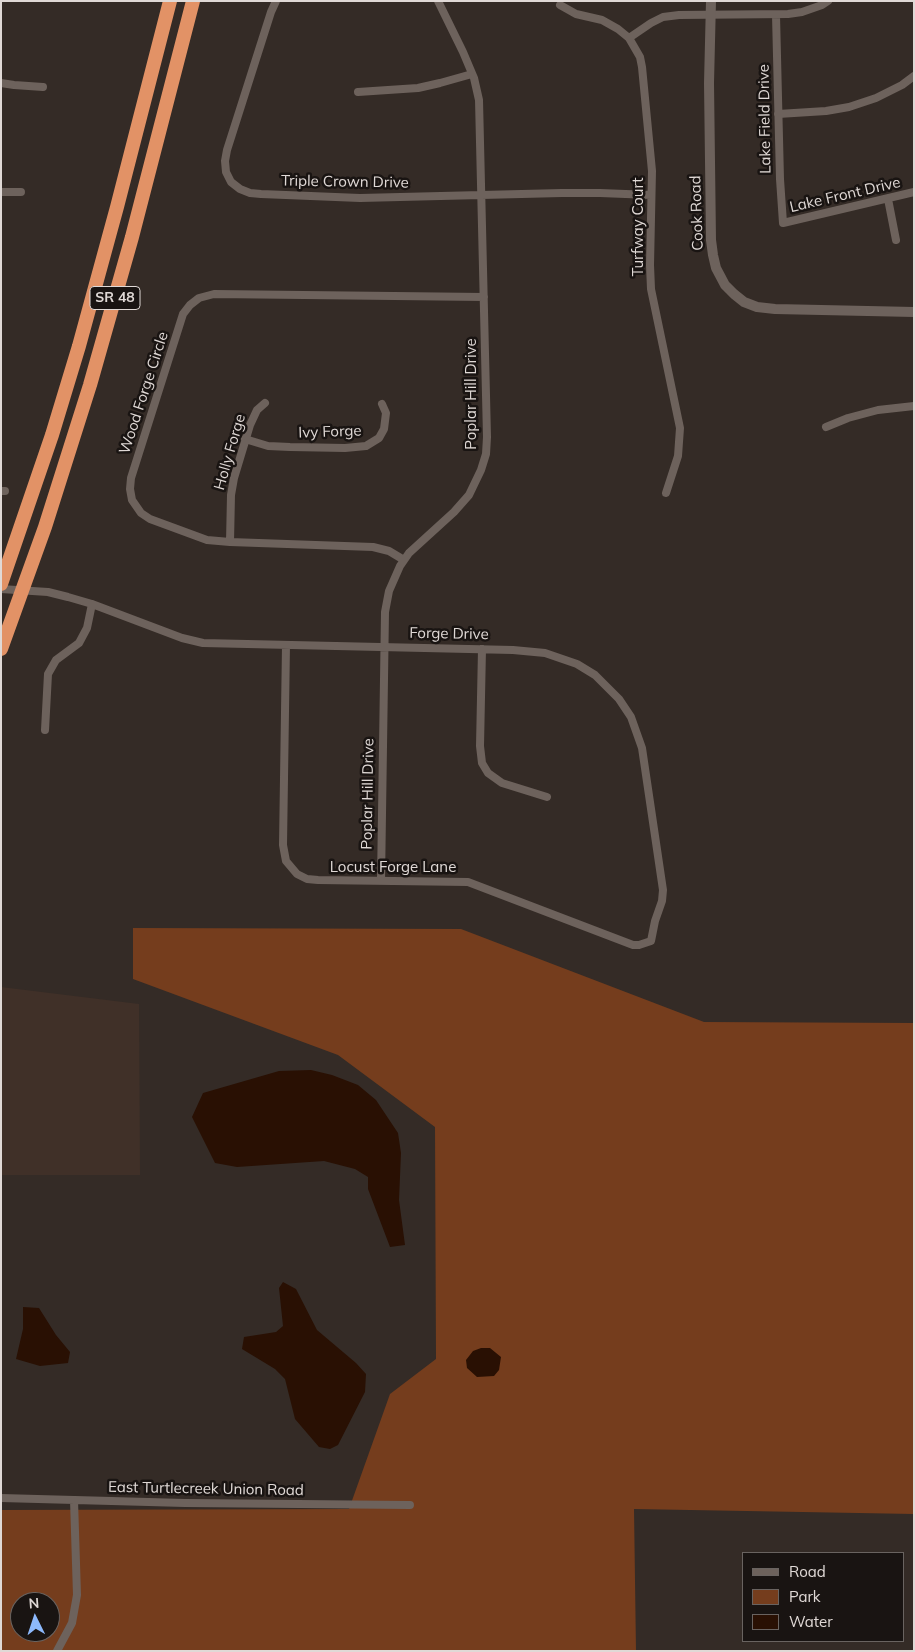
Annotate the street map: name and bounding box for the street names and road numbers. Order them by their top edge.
street label: Lake Field Drive [755,64,775,174]
street label: Triple Crown Drive [281,172,409,192]
street label: Lake Front Drive [788,174,902,216]
street label: Cook Road [687,175,707,251]
street label: Turfway Court [629,177,647,277]
road number: SR 48 [90,286,140,310]
street label: Wood Forge Circle [116,330,172,456]
street label: Poplar Hill Drive [462,338,480,450]
street label: Holly Forge [211,412,249,492]
street label: Ivy Forge [298,422,362,442]
street label: Forge Drive [409,624,489,644]
street label: Poplar Hill Drive [358,738,378,850]
street label: Locust Forge Lane [330,858,456,876]
street label: East Turtlecreek Union Road [108,1478,304,1500]

